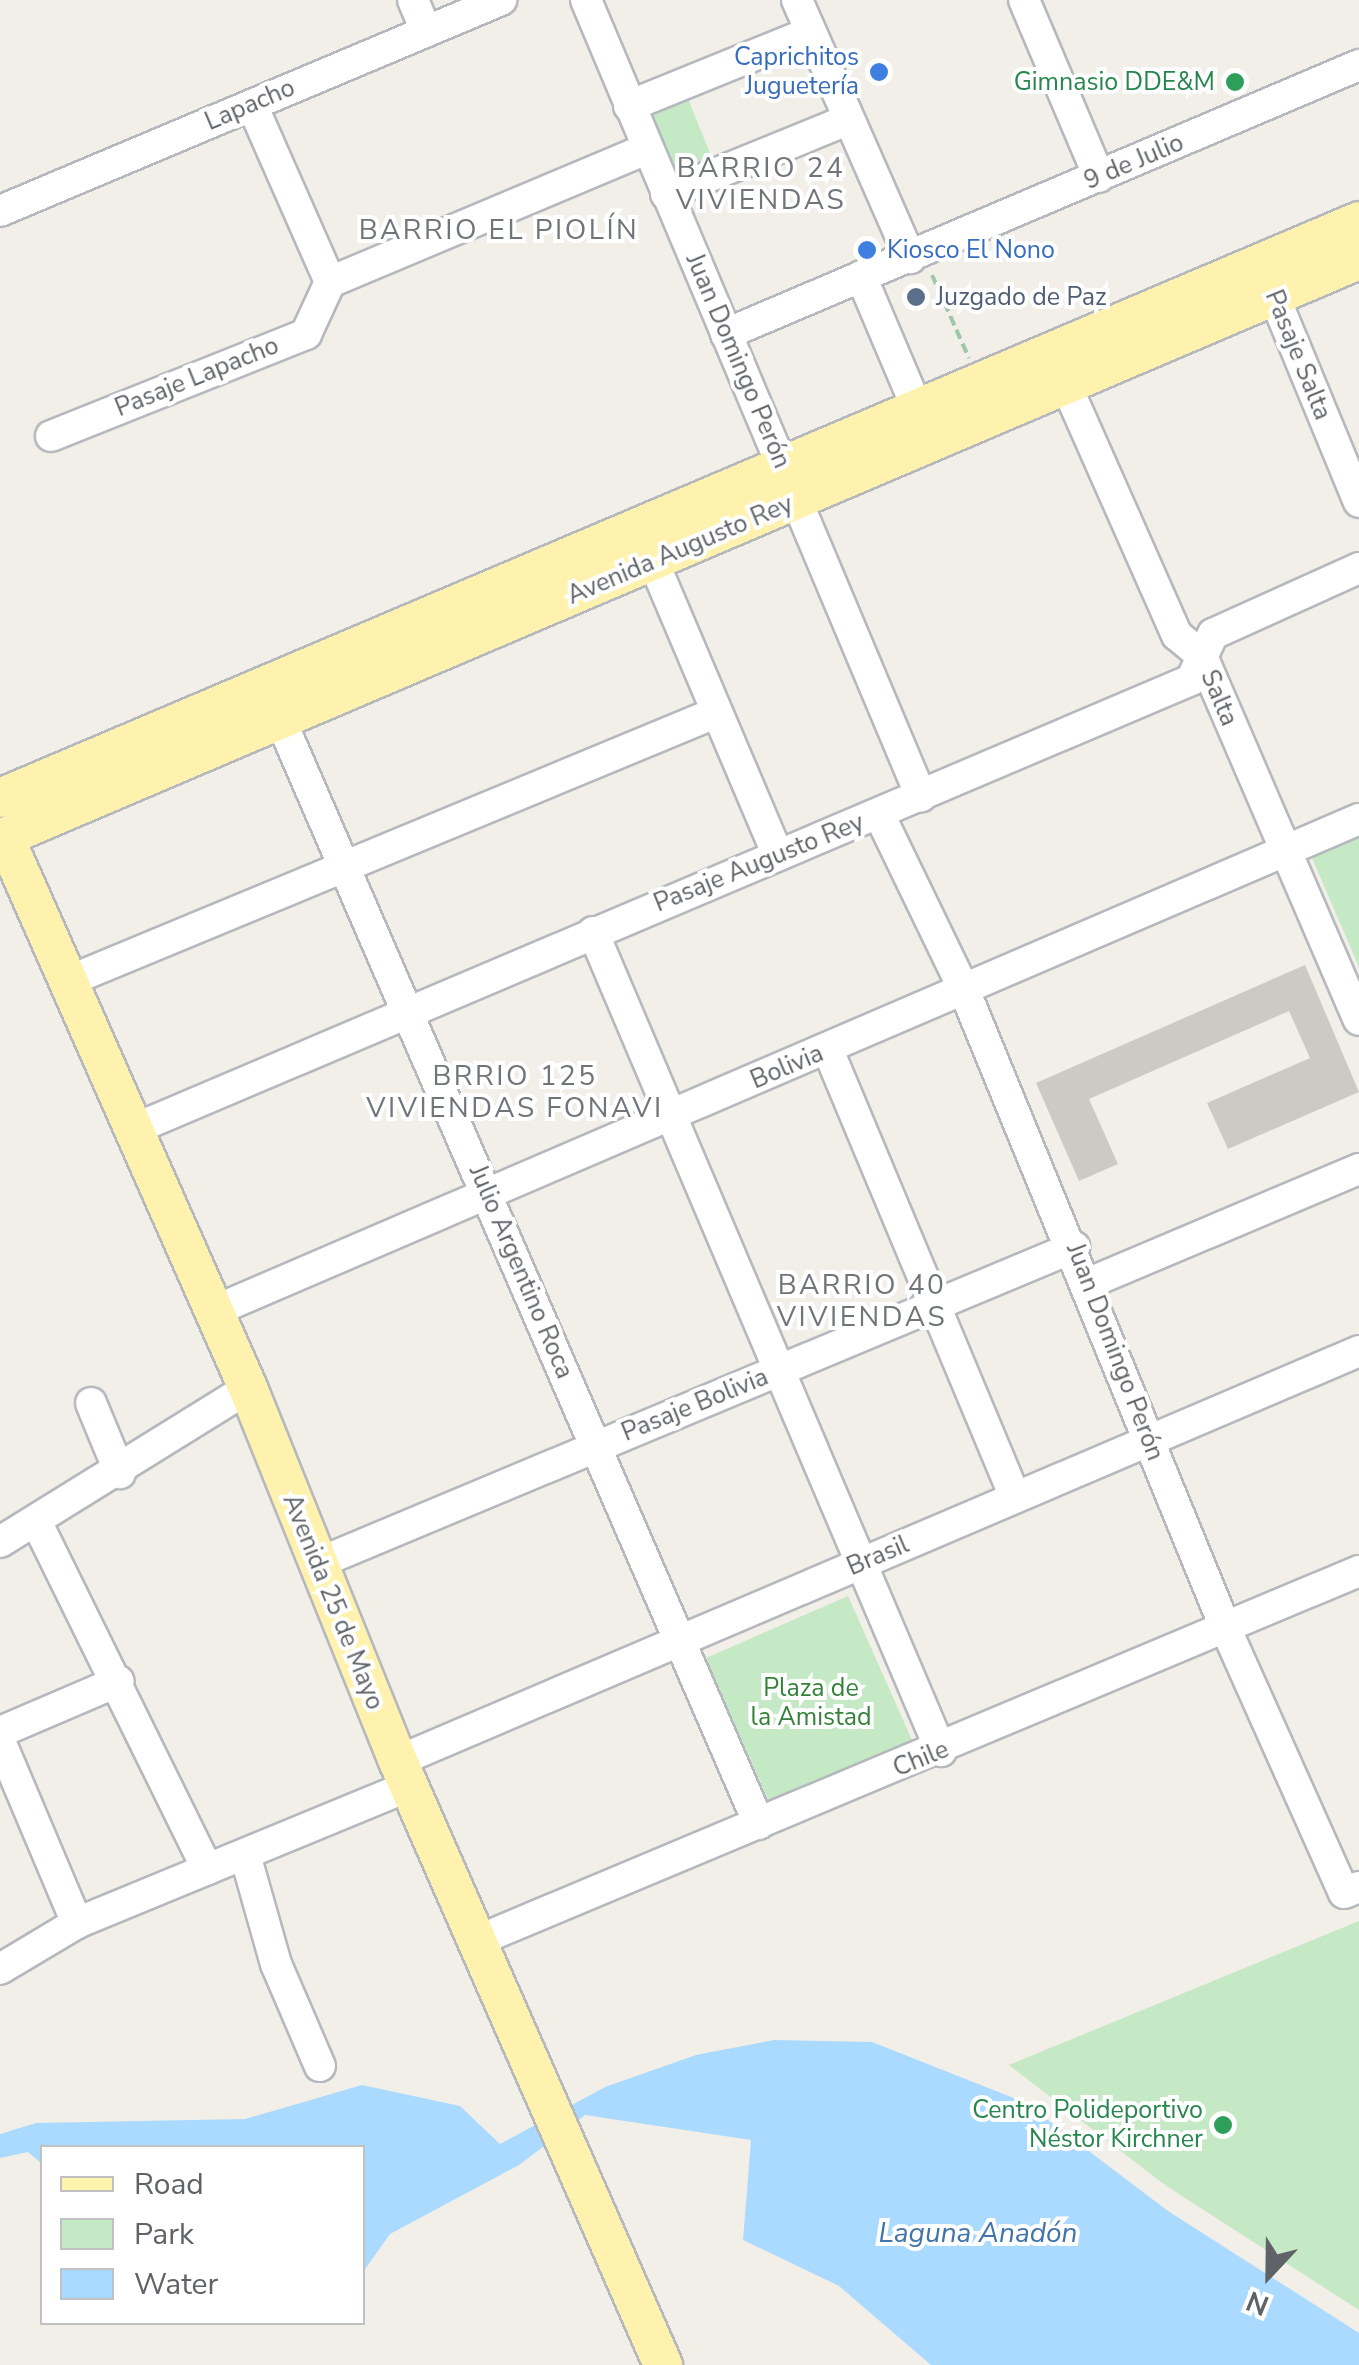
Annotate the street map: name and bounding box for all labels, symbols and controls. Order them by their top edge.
place label: Caprichitos Juguetería [734,43,859,102]
marker: Caprichitos Juguetería [868,61,890,83]
place label: Gimnasio DDE&M [1014,67,1215,97]
marker: Gimnasio DDE&M [1224,71,1246,93]
street label: Lapacho [201,73,299,137]
street label: 9 de Julio [1080,128,1188,196]
district label: BARRIO 24 VIVIENDAS [676,151,846,217]
district label: BARRIO EL PIOLÍN [359,213,639,247]
place label: Kiosco El Nono [887,235,1055,265]
marker: Kiosco El Nono [856,239,878,261]
street label: Juan Domingo Perón [679,249,797,473]
place label: Juzgado de Paz [936,282,1107,312]
marker: Juzgado de Paz [905,286,927,308]
street label: Pasaje Salta [1258,286,1338,424]
street label: Pasaje Lapacho [111,331,283,423]
street label: Avenida Augusto Rey [563,489,797,611]
street label: Salta [1194,666,1244,730]
street label: Pasaje Augusto Rey [650,807,868,919]
street label: Bolivia [746,1038,828,1096]
district label: BRRIO 125 VIVIENDAS FONAVI [366,1059,664,1125]
street label: Julio Argentino Roca [462,1161,580,1383]
street label: Juan Domingo Perón [1060,1239,1170,1465]
district label: BARRIO 40 VIVIENDAS [777,1268,947,1334]
street label: Pasaje Bolivia [617,1362,773,1448]
street label: Avenida 25 de Mayo [276,1490,390,1714]
street label: Brasil [843,1530,913,1582]
park label: Plaza de la Amistad [751,1674,871,1733]
street label: Chile [889,1734,953,1784]
place label: Centro Polideportivo Néstor Kirchner [972,2096,1203,2155]
marker: Centro Polideportivo Néstor Kirchner [1212,2114,1234,2136]
legend [40,2145,365,2325]
text: Road [134,2164,204,2205]
text: Park [134,2214,194,2255]
water label: Laguna Anadón [878,2216,1078,2250]
north arrow [1219,2225,1319,2325]
text: Water [134,2264,218,2305]
text: N [1241,2281,1275,2324]

